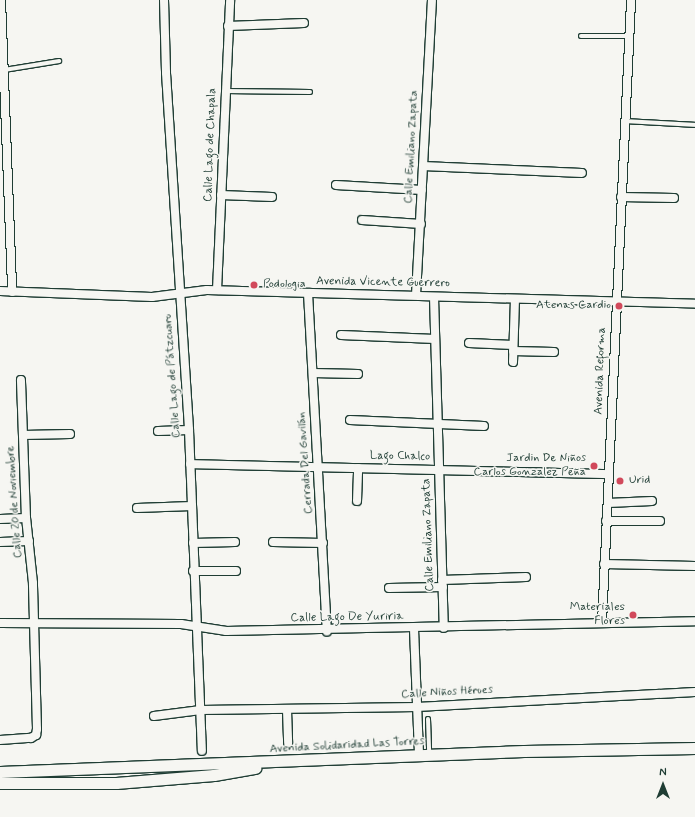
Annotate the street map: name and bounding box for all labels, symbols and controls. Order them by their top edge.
street label: Calle Lago de Chapala [202,89,220,201]
street label: Calle Emiliano Zapata [402,90,422,204]
street label: Avenida Vicente Guerrero [316,275,450,291]
place label: Podologia [263,278,306,292]
marker: Podologia [248,279,260,291]
place label: Atenas Cardio [536,299,611,313]
marker: Atenas Cardio [614,301,624,311]
street label: Calle Lago de Pátzcuaro [162,314,184,438]
street label: Avenida Reforma [592,327,610,415]
street label: Cerrada Del Gavilán [295,411,317,515]
street label: Calle 20 de Noviembre [4,445,26,559]
street label: Lago Chalco [370,449,430,465]
place label: Jardin De Niños Carlos Gonzalez Peña [476,452,586,480]
marker: Jardin De Niños Carlos Gonzalez Peña [589,461,599,471]
place label: Urid [629,474,650,488]
marker: Urid [614,475,626,487]
street label: Calle Emiliano Zapata [420,478,438,592]
place label: Materiales Flores [570,601,625,629]
street label: Calle Lago De Yuriria [292,610,402,626]
marker: Materiales Flores [628,610,638,620]
street label: Calle Niños Héroes [400,683,494,703]
street label: Avenida Solidaridad Las Torres [268,735,426,757]
north arrow [643,765,683,805]
text: N [659,766,667,780]

